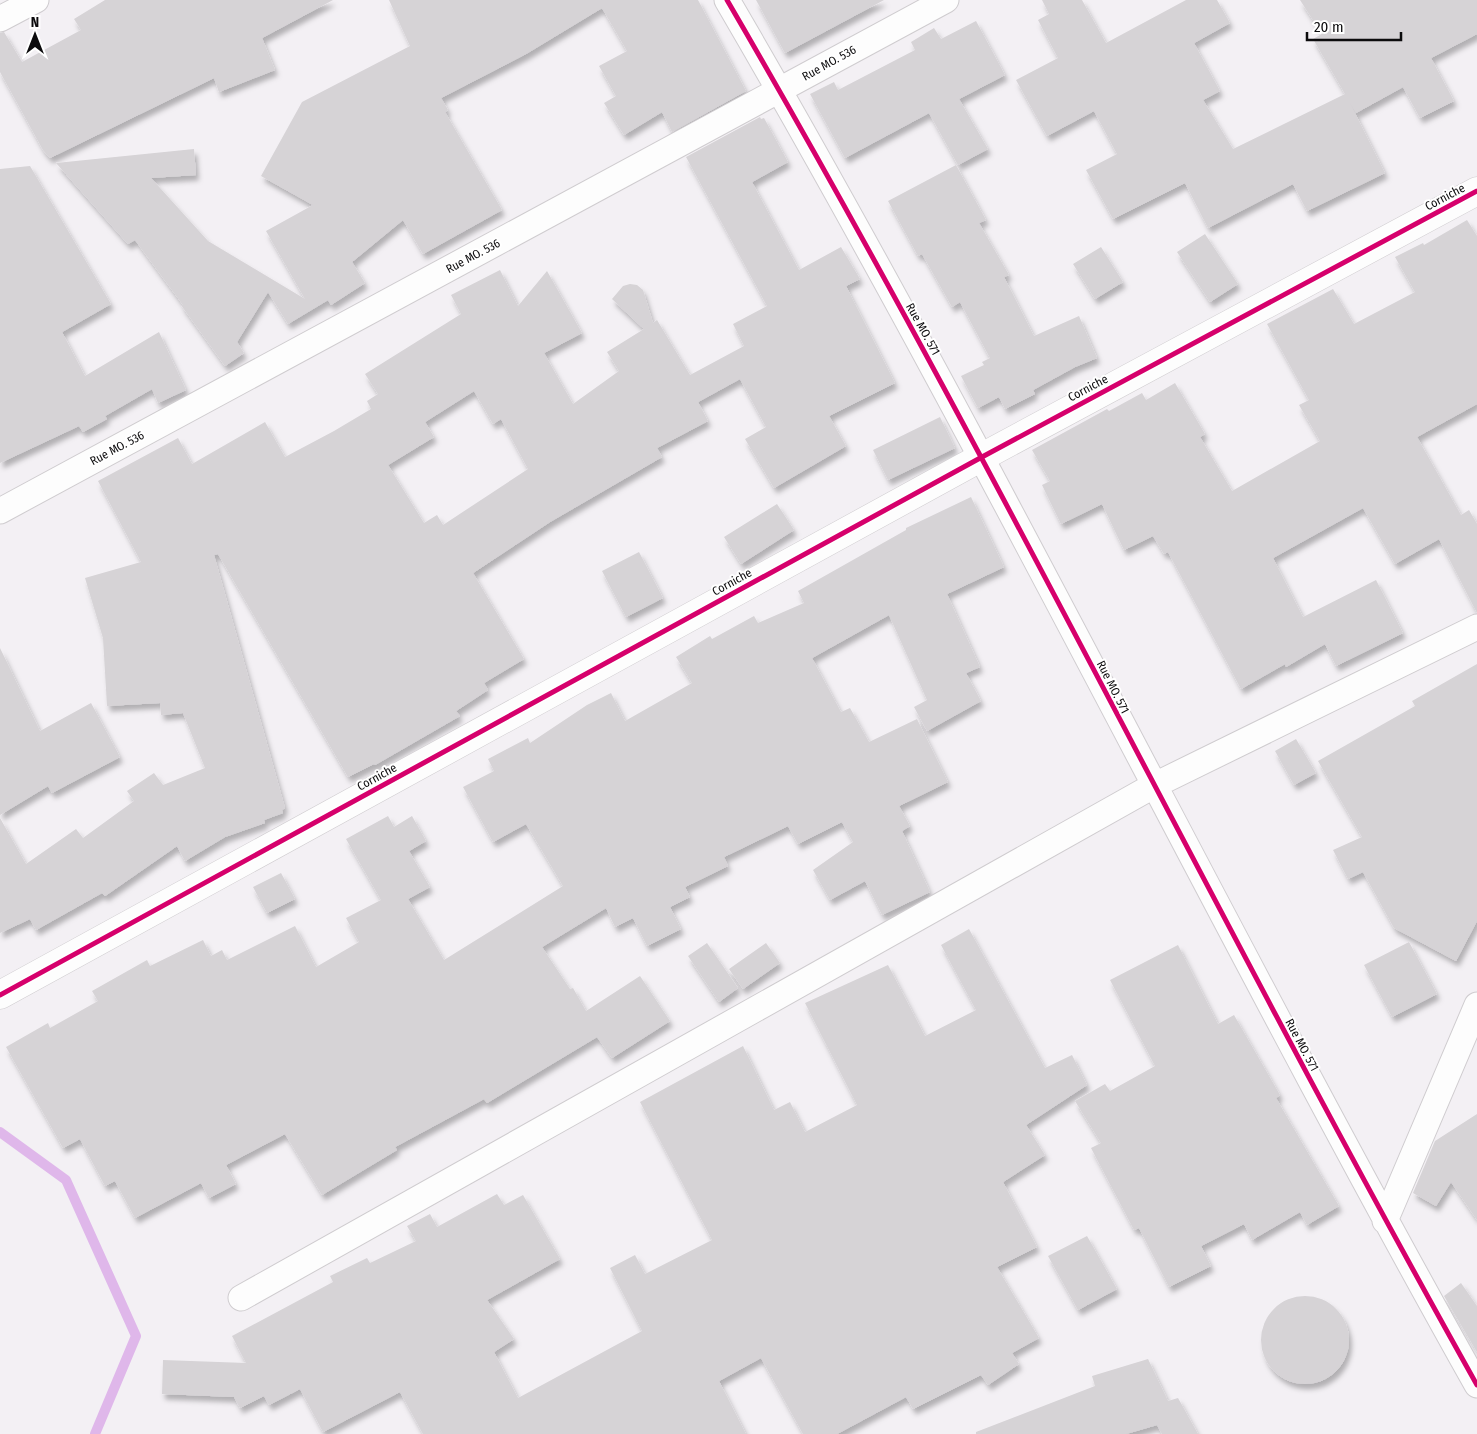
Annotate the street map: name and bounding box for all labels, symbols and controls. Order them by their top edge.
north arrow [10,10,60,60]
scale bar [1307,10,1401,42]
text: N [31,14,39,31]
text: 20 m [1314,18,1344,36]
street label: Rue MO. 536 [800,42,858,84]
street label: Corniche [1423,181,1467,213]
street label: Rue MO. 536 [443,236,503,276]
street label: Rue MO. 571 [903,301,943,357]
street label: Corniche [1066,372,1110,404]
street label: Rue MO. 536 [87,428,147,468]
street label: Corniche [710,565,754,599]
street label: Rue MO. 571 [1094,658,1132,716]
street label: Corniche [355,760,399,794]
street label: Rue MO. 571 [1282,1016,1322,1074]

